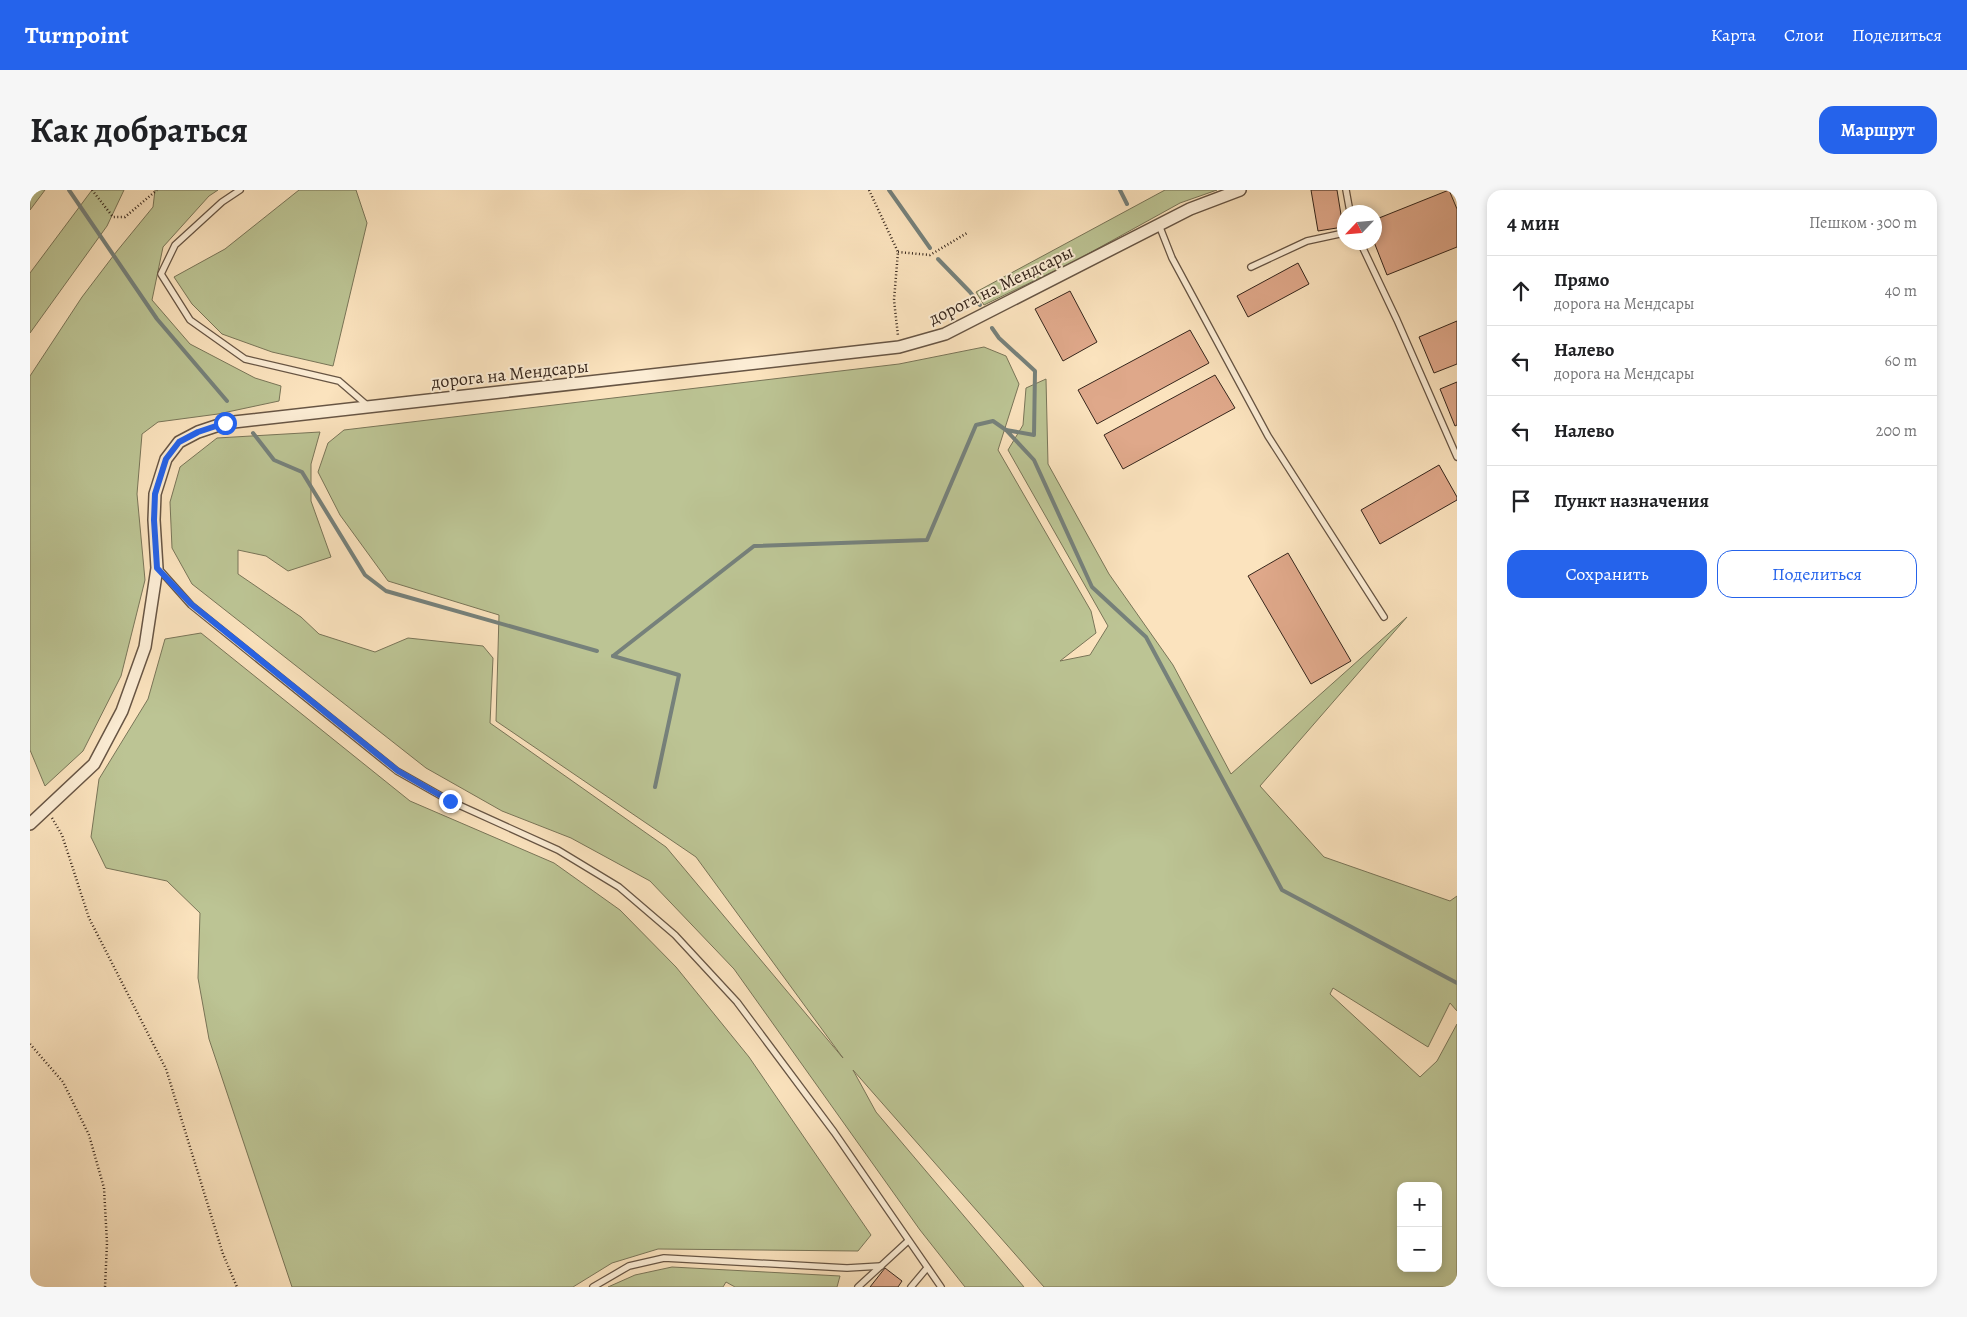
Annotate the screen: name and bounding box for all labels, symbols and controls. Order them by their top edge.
text: Turnpoint [25,19,129,51]
text: Карта [1711,23,1756,47]
text: Слои [1784,23,1824,47]
text: Поделиться [1852,23,1942,47]
text: Как добраться [30,106,248,154]
button: Маршрут [1819,106,1937,154]
north arrow [1337,205,1382,250]
text: 4 мин [1507,209,1560,237]
text: Пешком · 300 m [1809,212,1917,234]
street label: дорога на Мендсары [924,240,1077,331]
text: Прямо [1554,267,1609,293]
icon: ahead [1507,277,1535,305]
text: 40 m [1885,280,1917,302]
text: дорога на Мендсары [1554,293,1694,315]
text: Налево [1554,337,1614,363]
icon: left [1507,347,1535,375]
text: 60 m [1885,350,1917,372]
street label: дорога на Мендсары [429,354,590,394]
text: дорога на Мендсары [1554,363,1694,385]
route start [214,412,237,435]
icon: left [1507,417,1535,445]
text: Налево [1554,418,1614,444]
text: 200 m [1876,420,1917,442]
icon: arrive [1507,487,1535,515]
text: Пункт назначения [1554,488,1709,514]
button: Сохранить [1507,550,1707,598]
button: Поделиться [1717,550,1917,598]
route end [439,790,462,813]
map controls [1397,1182,1442,1272]
button: + [1397,1182,1442,1227]
button: − [1397,1227,1442,1272]

